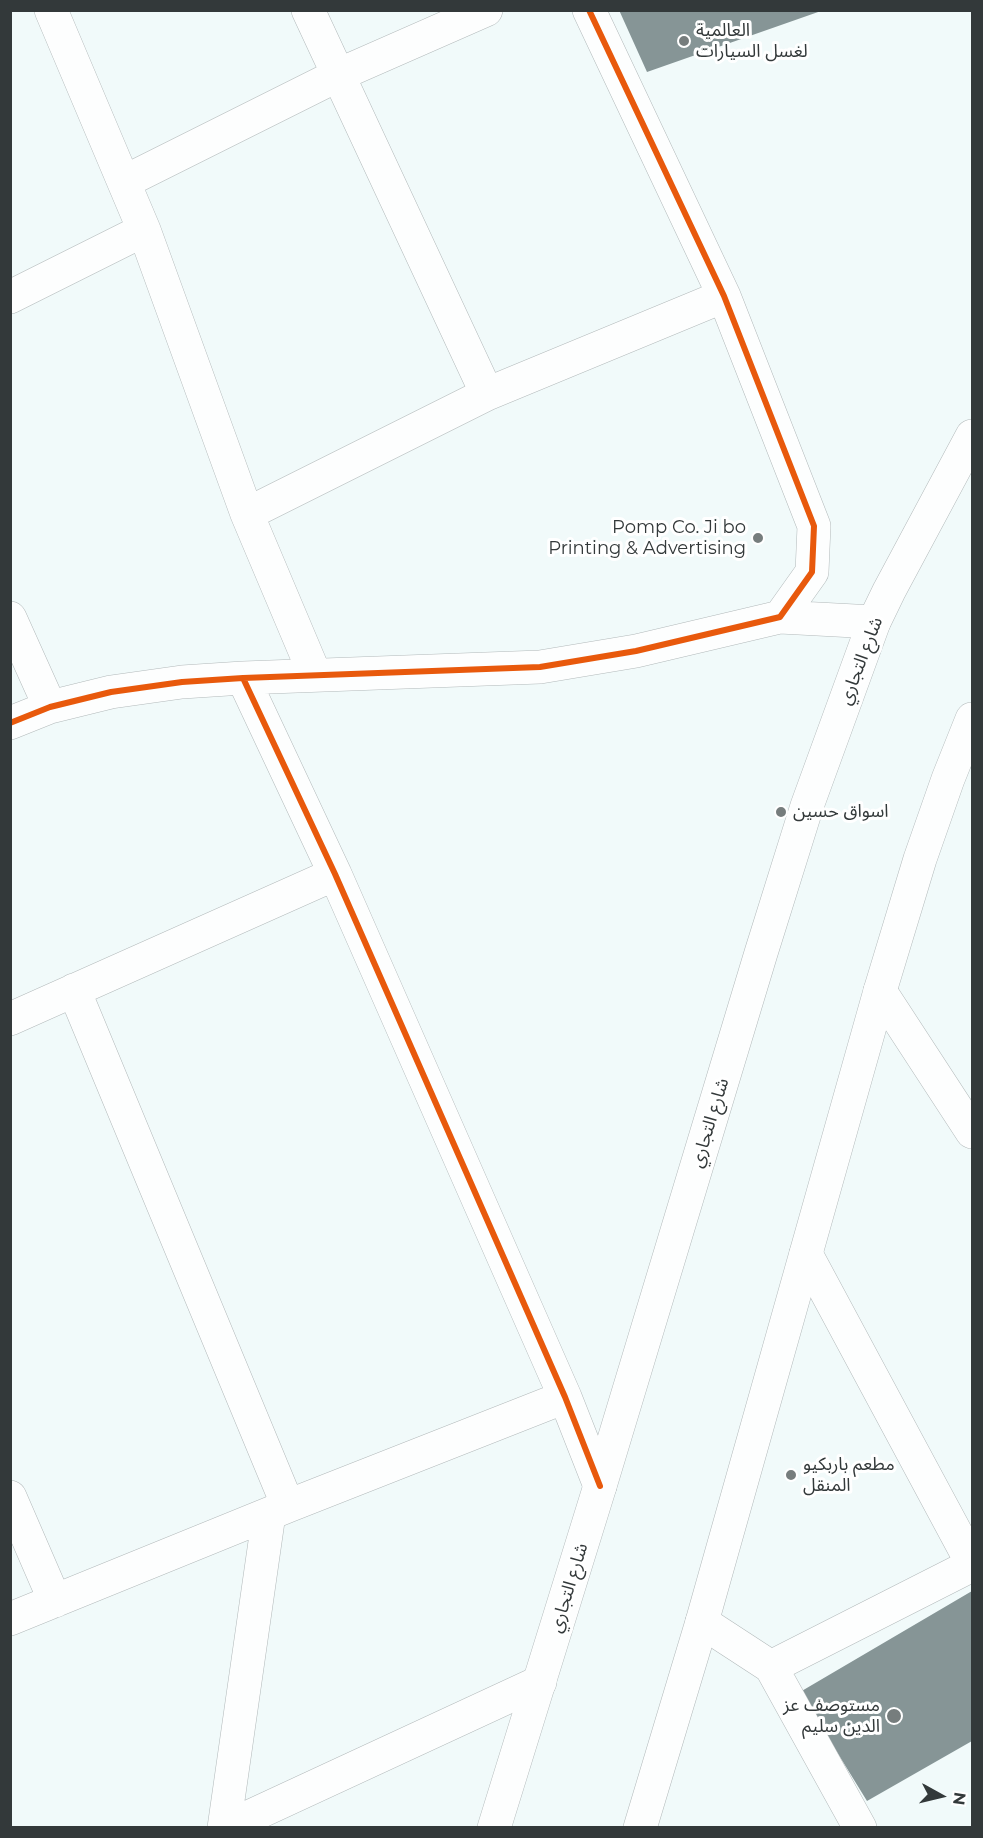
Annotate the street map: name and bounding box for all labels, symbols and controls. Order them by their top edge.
place label: العالمية لغسل السيارات [696,20,808,63]
marker: العالمية لغسل السيارات [677,34,691,48]
place label: Pomp Co. Ji bo Printing & Advertising [548,517,746,560]
marker: Pomp Co. Ji bo Printing & Advertising [751,531,765,545]
street label: شارع التجاري [834,614,888,708]
place label: اسواق حسين [793,801,889,823]
marker: اسواق حسين [774,805,788,819]
street label: شارع التجاري [686,1076,734,1170]
place label: مطعم باربكيو المنقل [803,1454,895,1496]
marker: مطعم باربكيو المنقل [784,1468,798,1482]
street label: شارع التجاري [545,1541,593,1635]
place label: مستوصف عز الدين سليم [783,1695,880,1738]
marker: مستوصف عز الدين سليم [885,1707,903,1725]
north arrow [911,1766,971,1826]
text: N [949,1791,970,1806]

